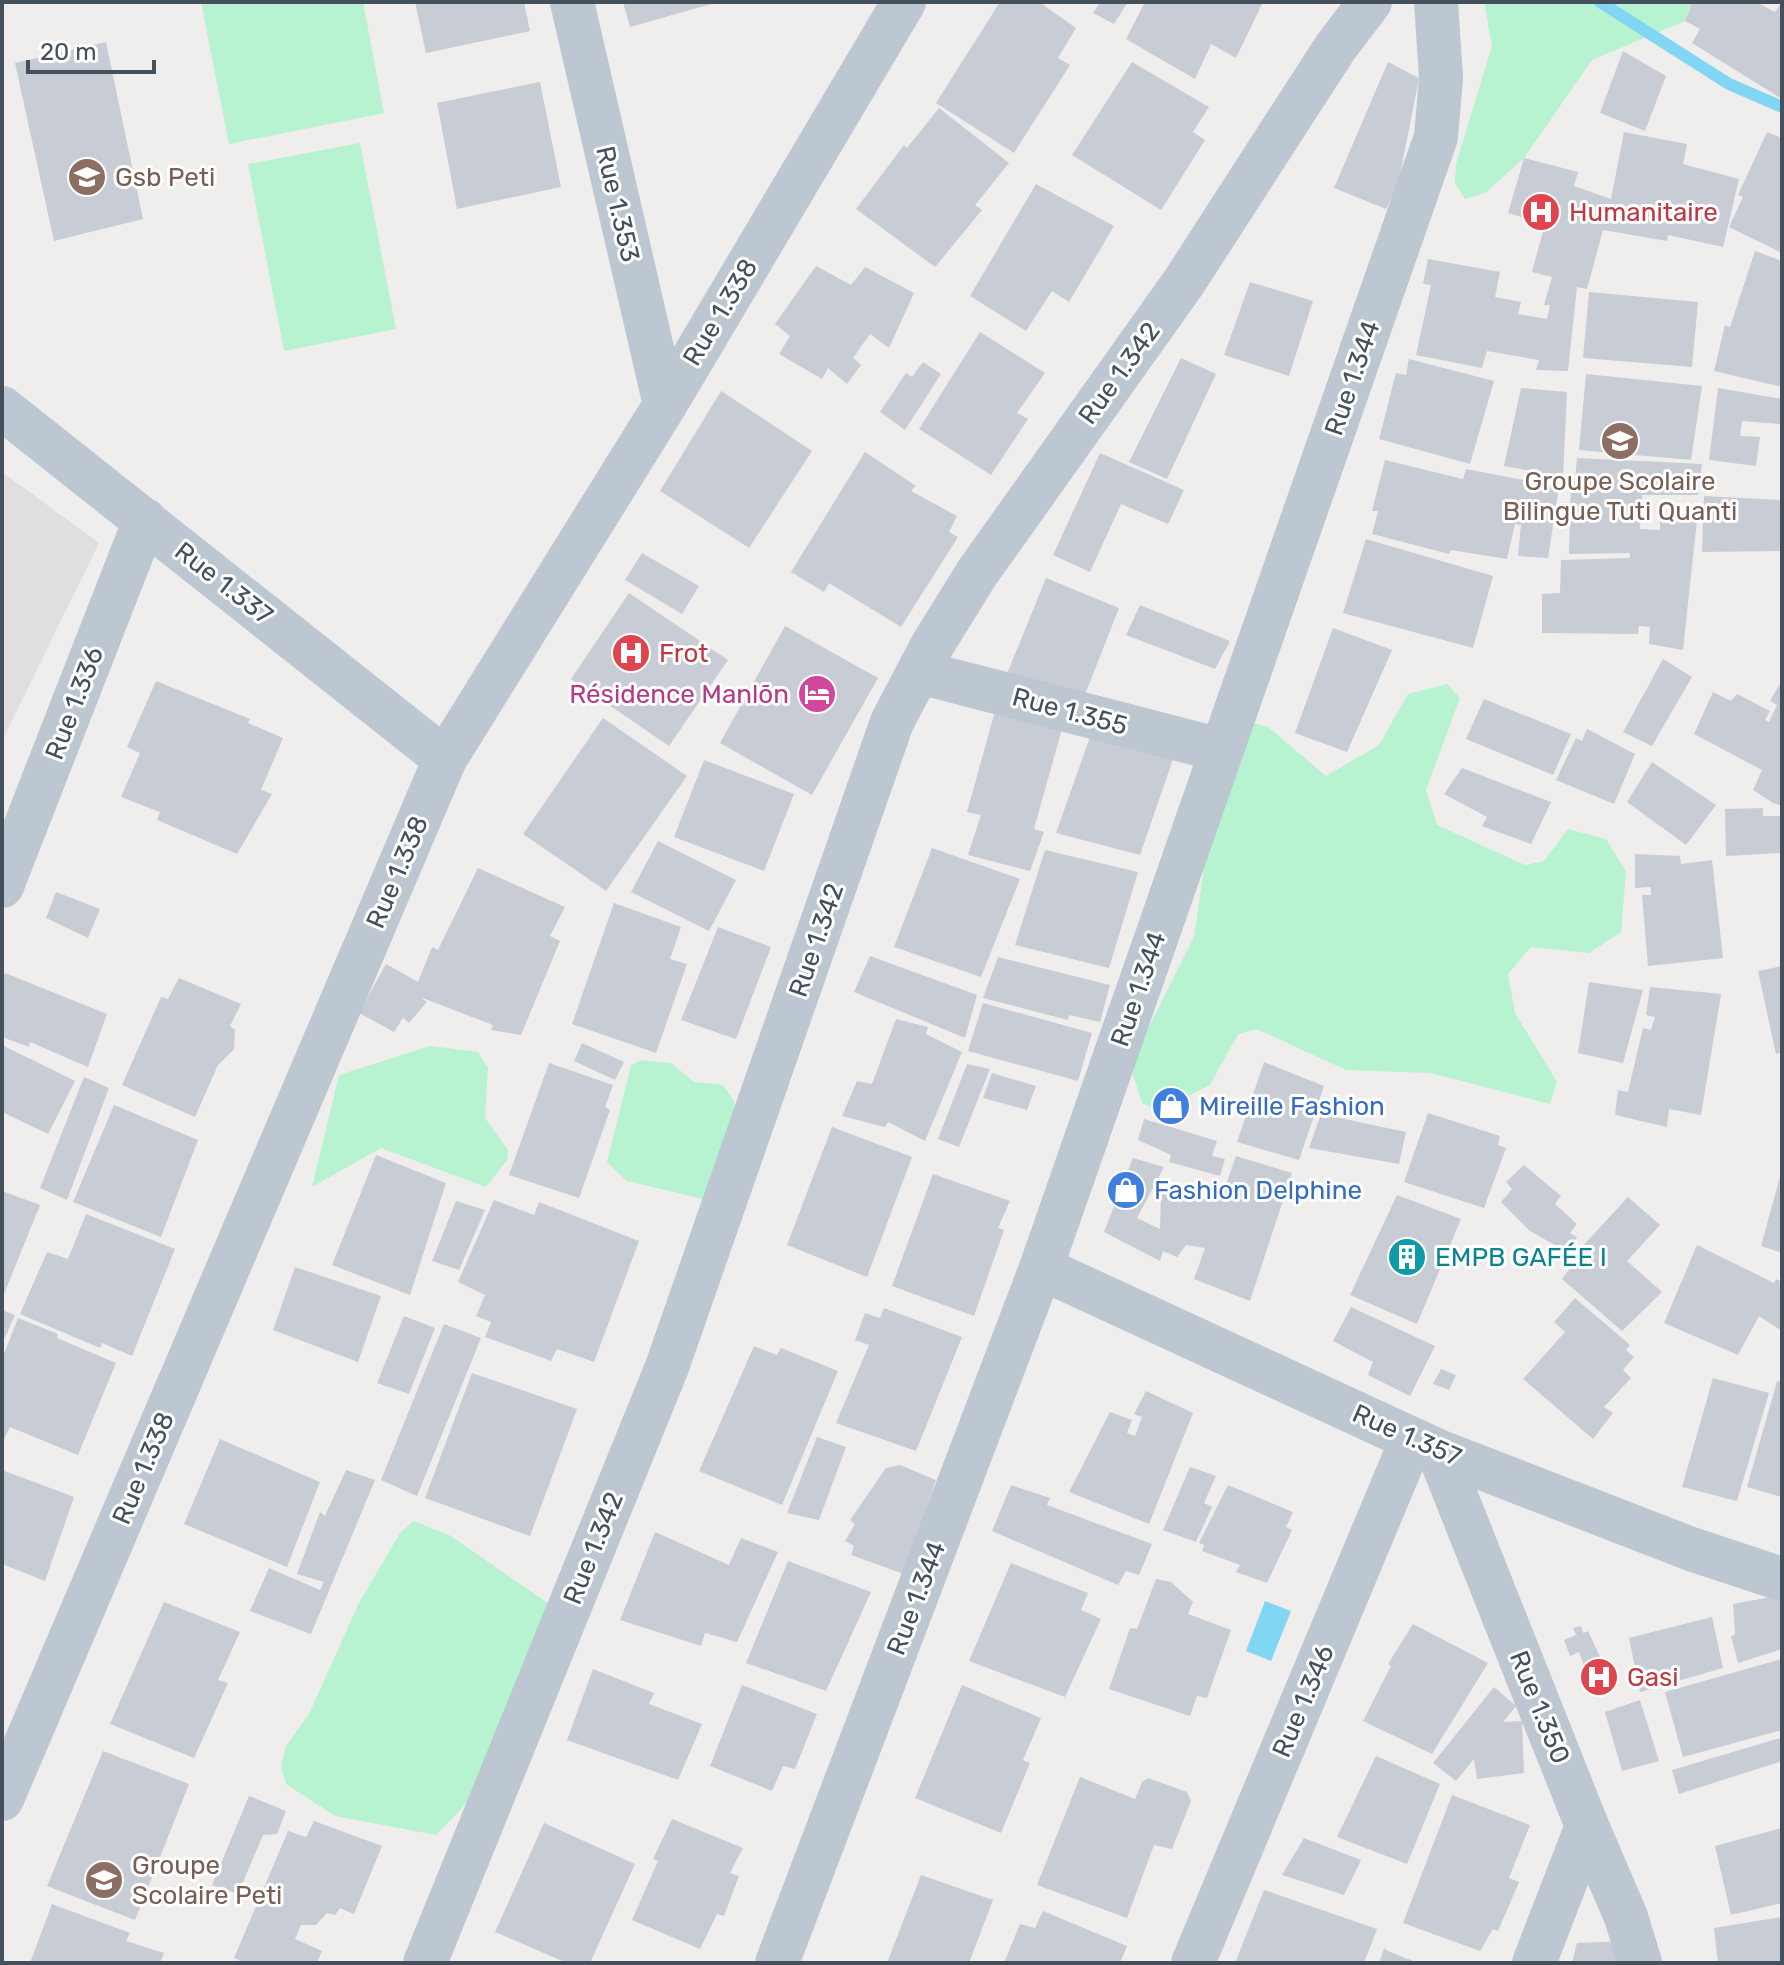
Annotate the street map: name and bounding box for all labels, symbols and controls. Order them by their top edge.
scale bar [28,24,154,74]
text: 20 m [40,38,97,66]
street label: Rue 1.353 [589,143,646,265]
school or university icon: Gsb Peti [66,156,108,198]
place label: Gsb Peti [115,162,215,193]
hospital icon: Humanitaire [1520,191,1562,233]
place label: Humanitaire [1569,197,1718,228]
street label: Rue 1.338 [676,253,764,371]
street label: Rue 1.342 [1072,316,1167,430]
street label: Rue 1.344 [1318,317,1387,440]
school or university icon: Groupe Scolaire Bilingue Tuti Quanti [1599,420,1641,462]
place label: Groupe Scolaire Bilingue Tuti Quanti [1503,466,1737,527]
street label: Rue 1.337 [168,536,279,631]
hospital icon: Frot [610,632,652,674]
place label: Frot [659,638,708,669]
street label: Rue 1.336 [39,642,110,764]
hotel icon: Résidence Manlõn [796,673,838,715]
place label: Résidence Manlõn [569,679,789,710]
street label: Rue 1.355 [1009,681,1131,742]
street label: Rue 1.338 [360,811,435,933]
street label: Rue 1.342 [783,879,850,1001]
street label: Rue 1.344 [1104,928,1173,1051]
shop icon: Mireille Fashion [1150,1085,1192,1127]
place label: Mireille Fashion [1199,1091,1385,1122]
shop icon: Fashion Delphine [1105,1169,1147,1211]
place label: Fashion Delphine [1154,1175,1362,1206]
building icon: EMPB GAFÉE I [1386,1236,1428,1278]
place label: EMPB GAFÉE I [1435,1242,1607,1273]
street label: Rue 1.357 [1348,1398,1466,1473]
street label: Rue 1.338 [106,1407,181,1529]
street label: Rue 1.342 [557,1488,630,1609]
street label: Rue 1.344 [881,1537,952,1659]
street label: Rue 1.346 [1266,1640,1341,1762]
street label: Rue 1.350 [1503,1646,1576,1768]
hospital icon: Gasi [1578,1656,1620,1698]
place label: Gasi [1627,1662,1679,1693]
place label: Groupe Scolaire Peti [132,1850,282,1911]
school or university icon: Groupe Scolaire Peti [83,1859,125,1901]

